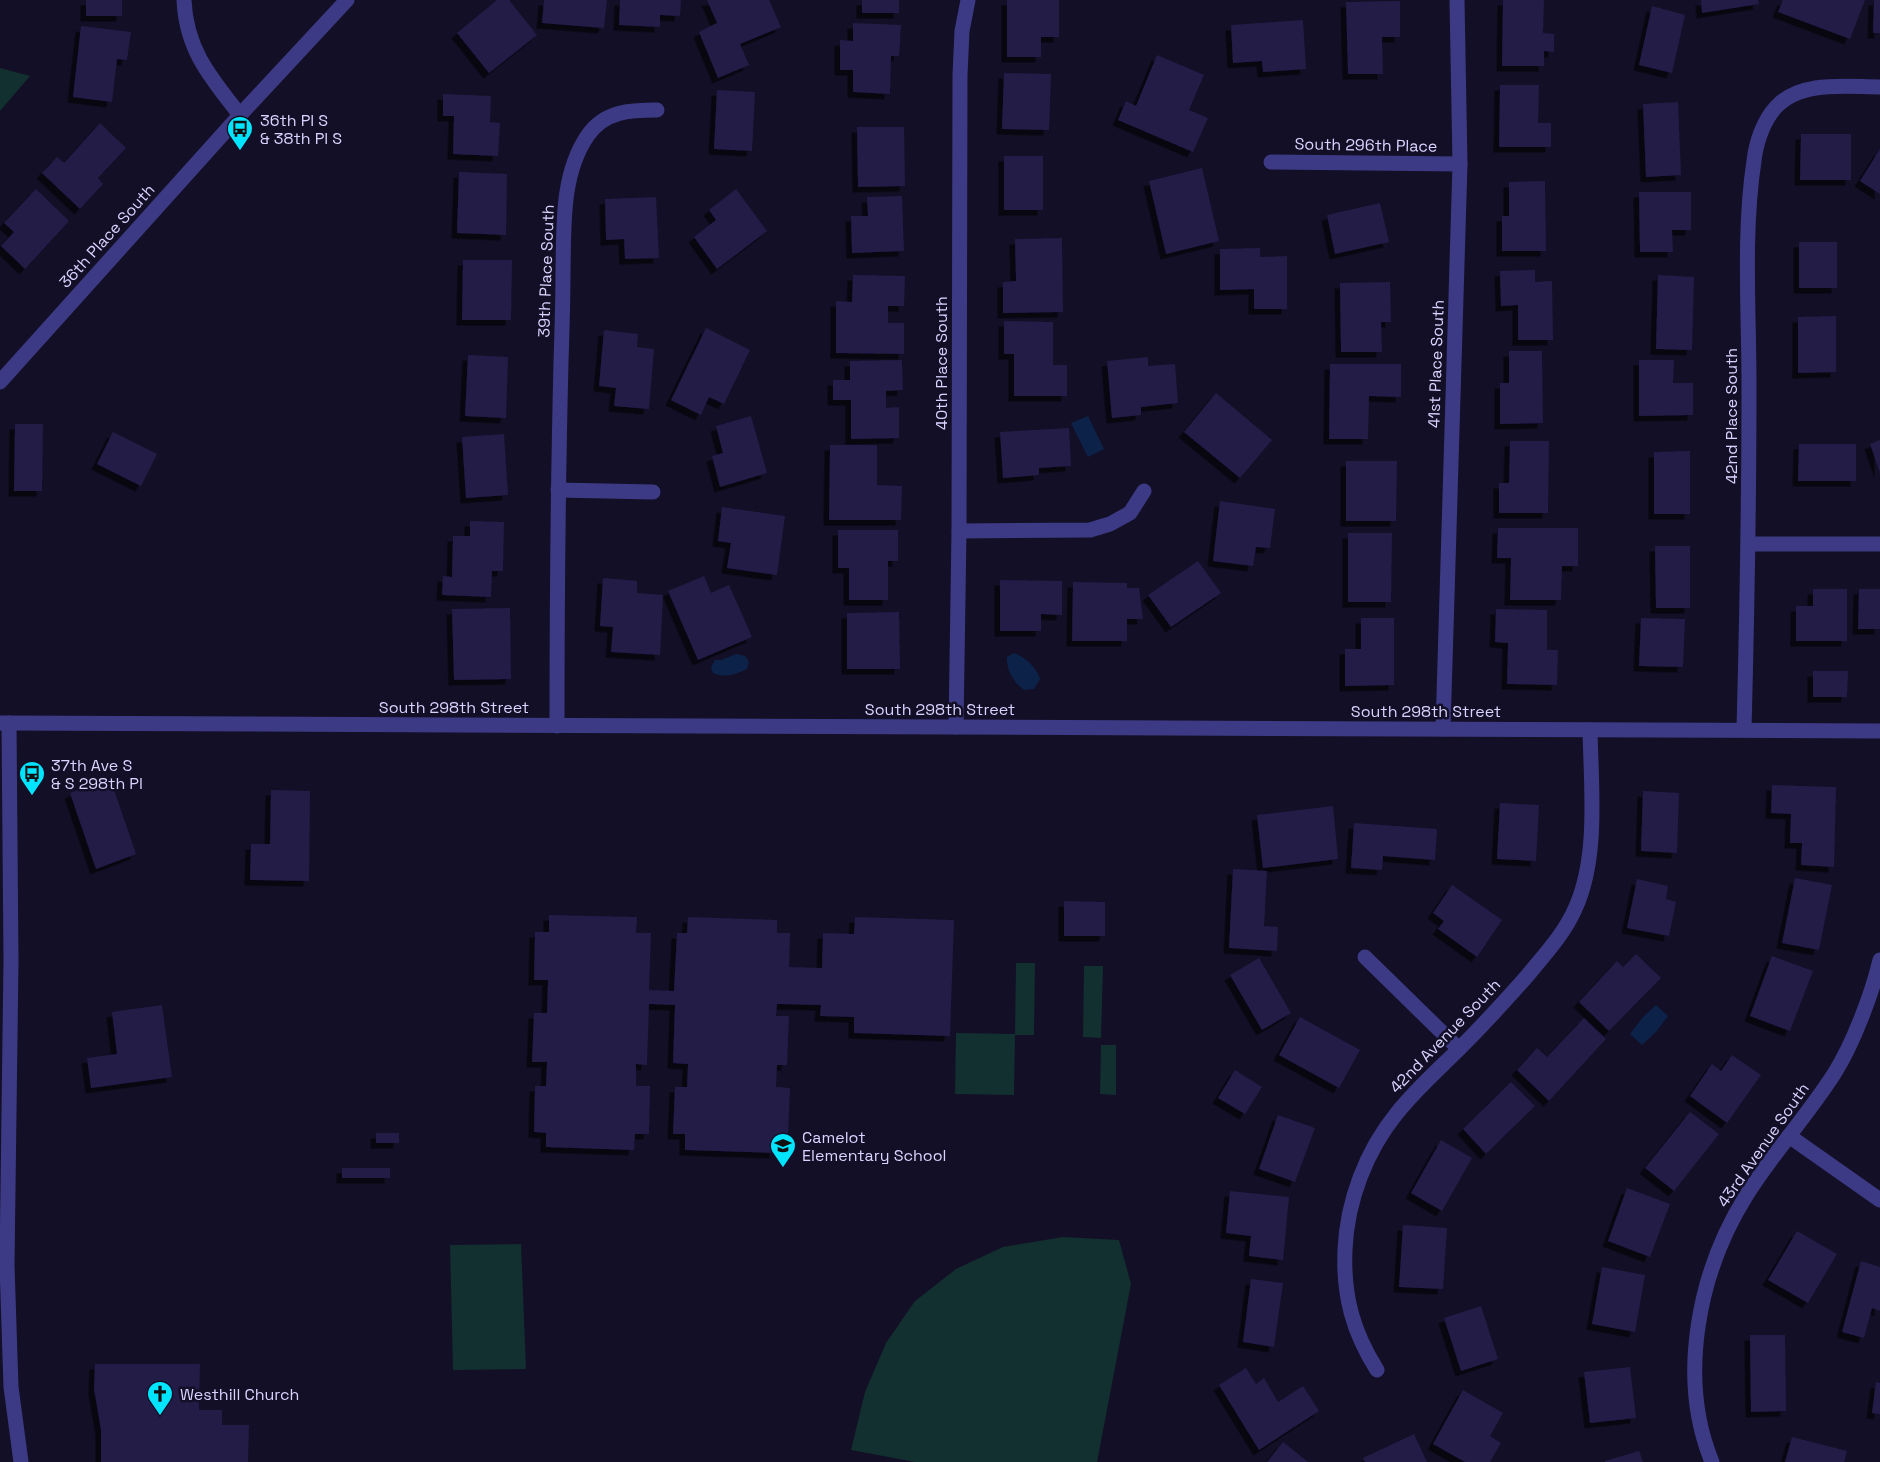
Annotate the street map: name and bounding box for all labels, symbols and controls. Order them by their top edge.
place label: 36th Pl S & 38th Pl S [260,110,342,149]
bus stop icon: 36th Pl S & 38th Pl S [225,114,255,152]
street label: South 296th Place [1294,133,1438,157]
street label: 36th Place South [55,180,159,292]
street label: 39th Place South [533,204,559,338]
street label: 40th Place South [931,296,952,430]
street label: 41st Place South [1423,300,1449,428]
street label: 42nd Place South [1721,348,1742,484]
street label: South 298th Street [379,697,529,718]
street label: South 298th Street [865,699,1015,720]
street label: South 298th Street [1351,701,1501,722]
place label: 37th Ave S & S 298th Pl [51,755,143,794]
bus stop icon: 37th Ave S & S 298th Pl [17,759,47,797]
street label: 42nd Avenue South [1385,974,1505,1098]
street label: 43rd Avenue South [1712,1079,1814,1211]
place label: Camelot Elementary School [802,1127,947,1166]
school or university icon: Camelot Elementary School [768,1131,798,1169]
church icon: Westhill Church [145,1379,175,1417]
place label: Westhill Church [180,1384,299,1405]

